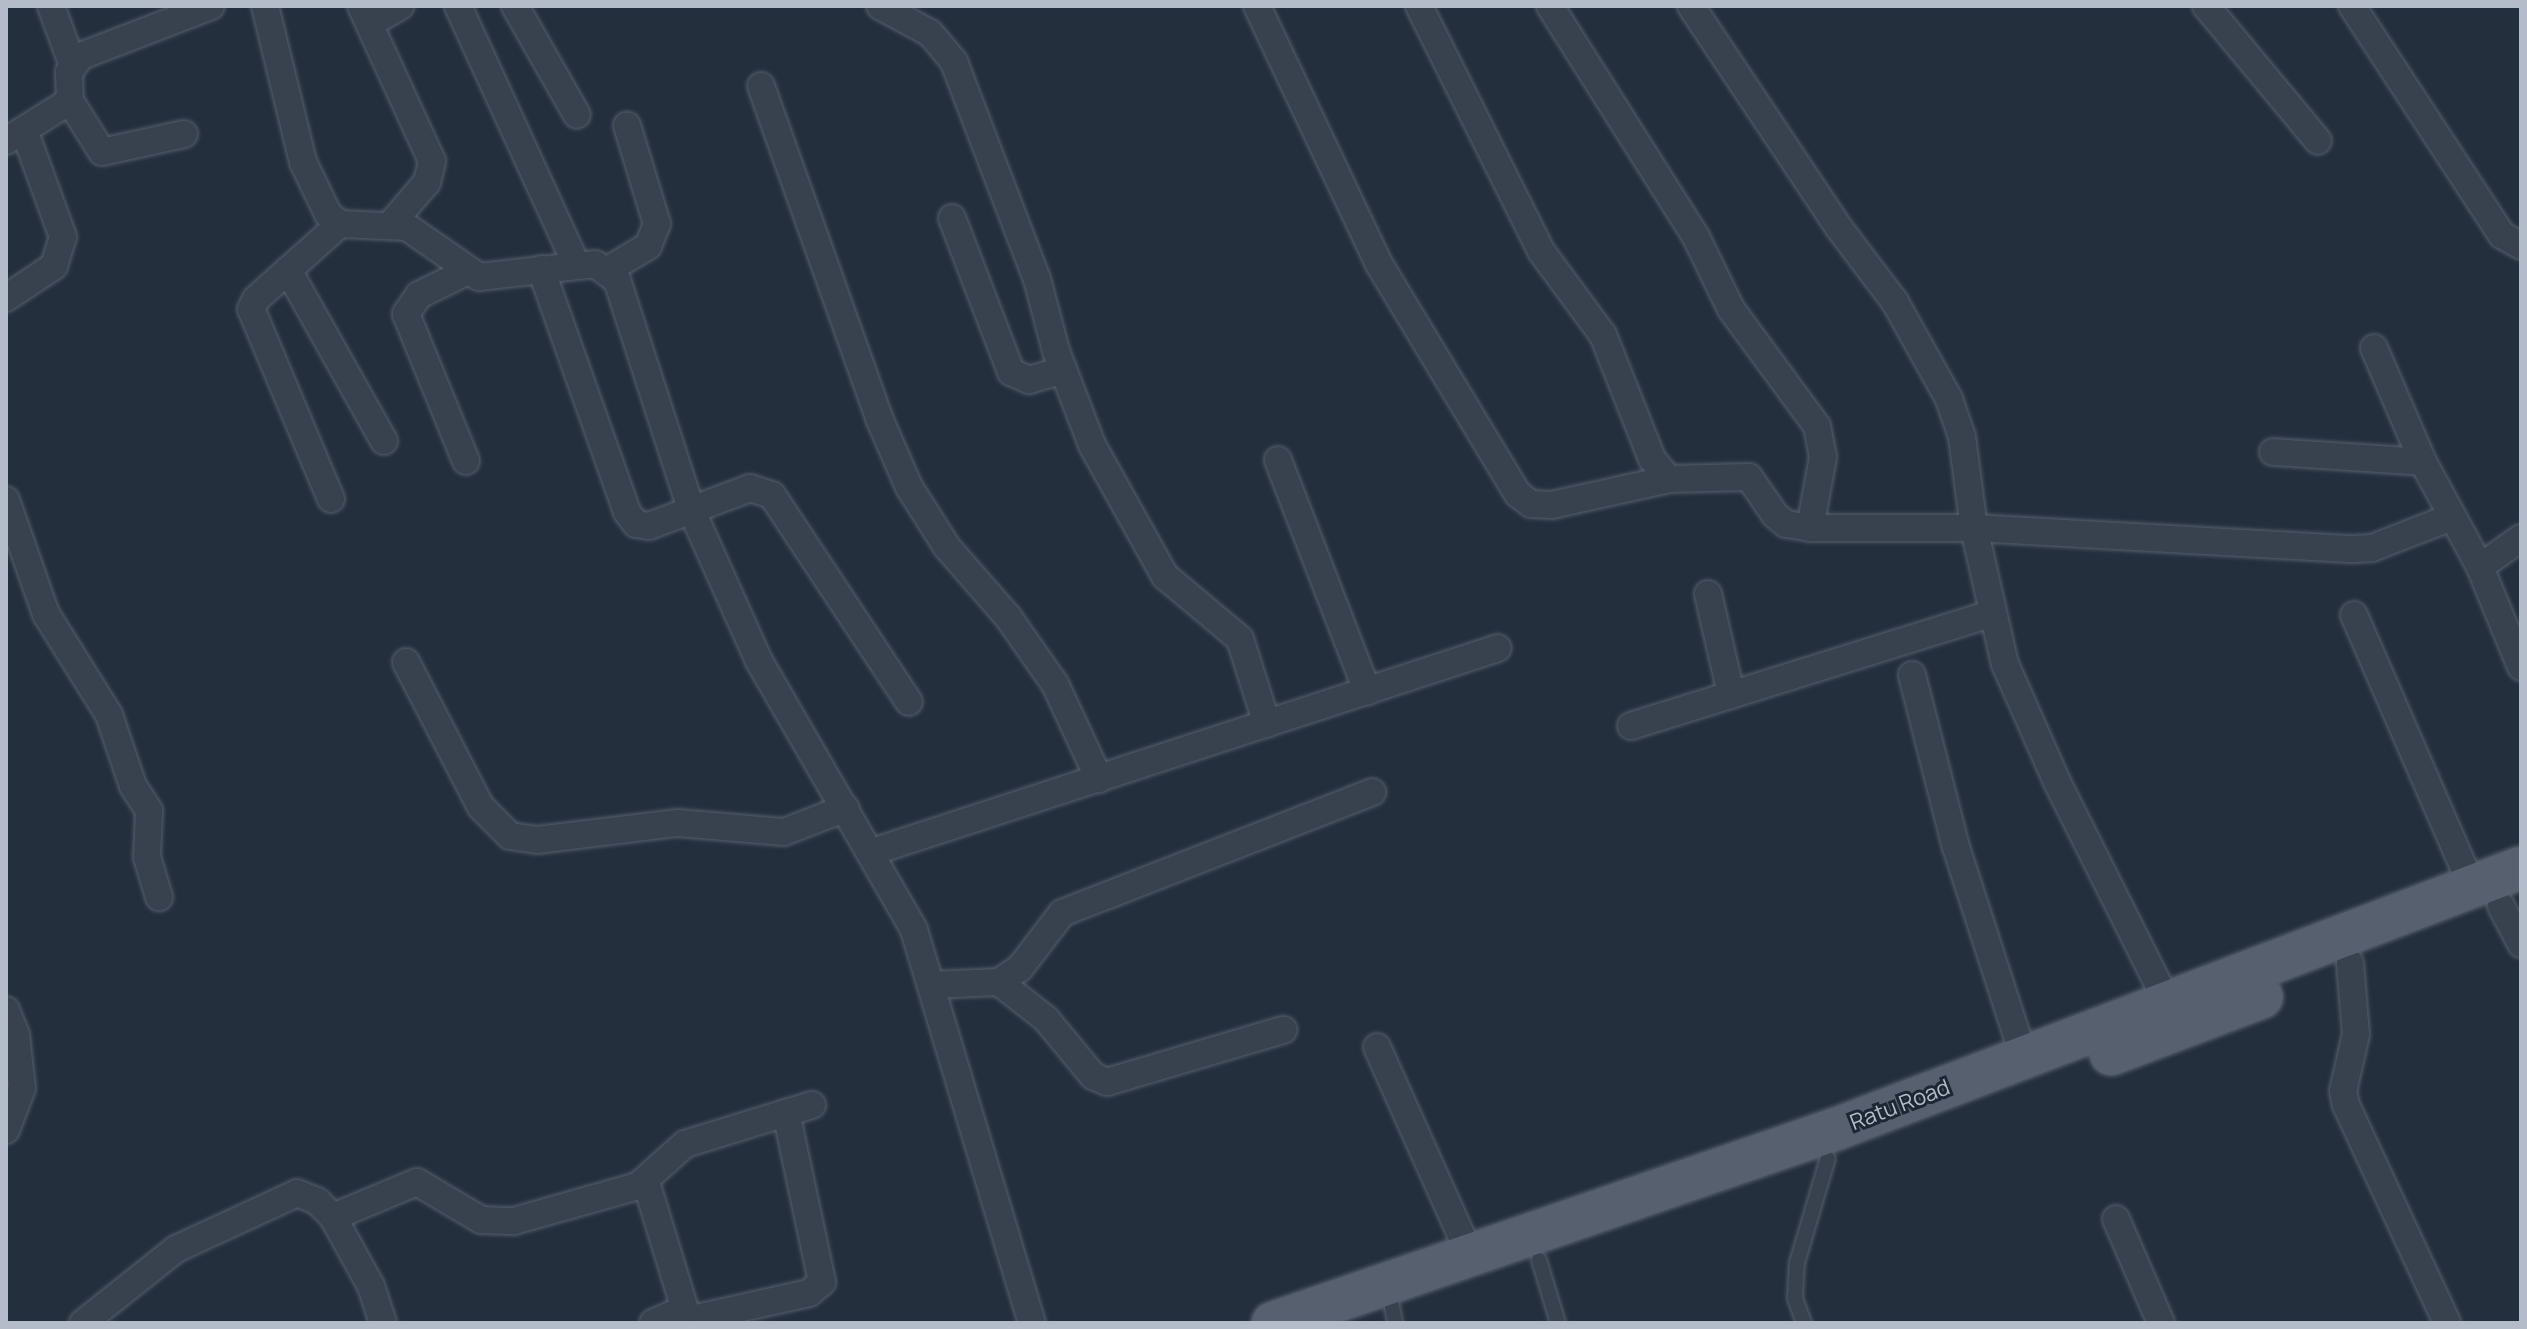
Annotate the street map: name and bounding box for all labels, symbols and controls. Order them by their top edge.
street label: Ratu Road [1846,1074,1954,1136]

